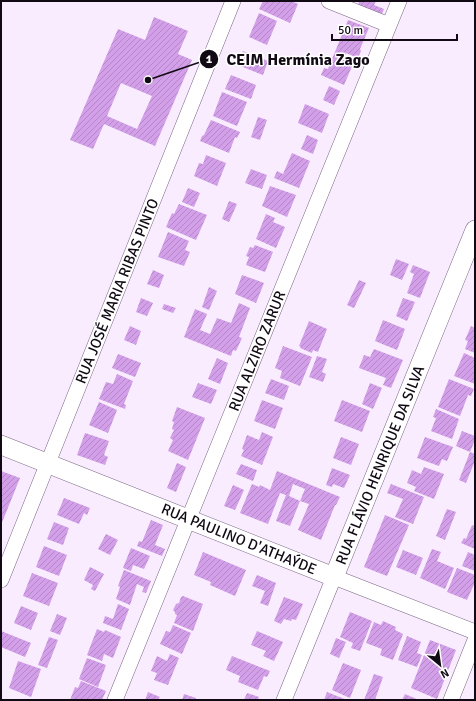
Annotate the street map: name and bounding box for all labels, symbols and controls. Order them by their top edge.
scale bar [332,16,457,42]
text: 50 m [338,23,363,38]
callout: CEIM Hermínia Zago [199,45,378,73]
text: CEIM Hermínia Zago [226,50,370,70]
text: 1 [206,52,213,67]
street label: RUA JOSÉ MARIA RIBAS PINTO [71,195,162,386]
street label: RUA ALZIRO ZARUR [225,288,289,414]
street label: RUA FLÁVIO HENRIQUE DA SILVA [331,362,428,567]
street label: RUA PAULINO D'ATHAÝDE [159,499,320,578]
north arrow [420,645,460,685]
text: N [438,666,451,681]

